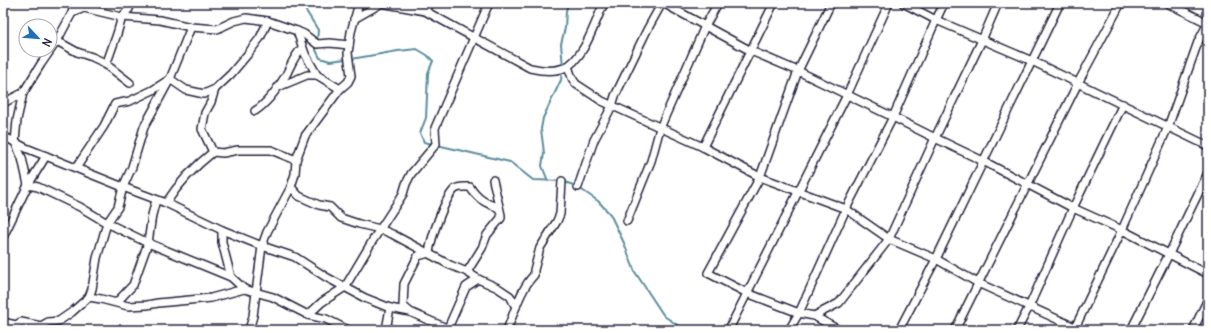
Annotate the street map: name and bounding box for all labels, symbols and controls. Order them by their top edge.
north arrow [18,18,58,58]
text: N [39,36,55,49]

